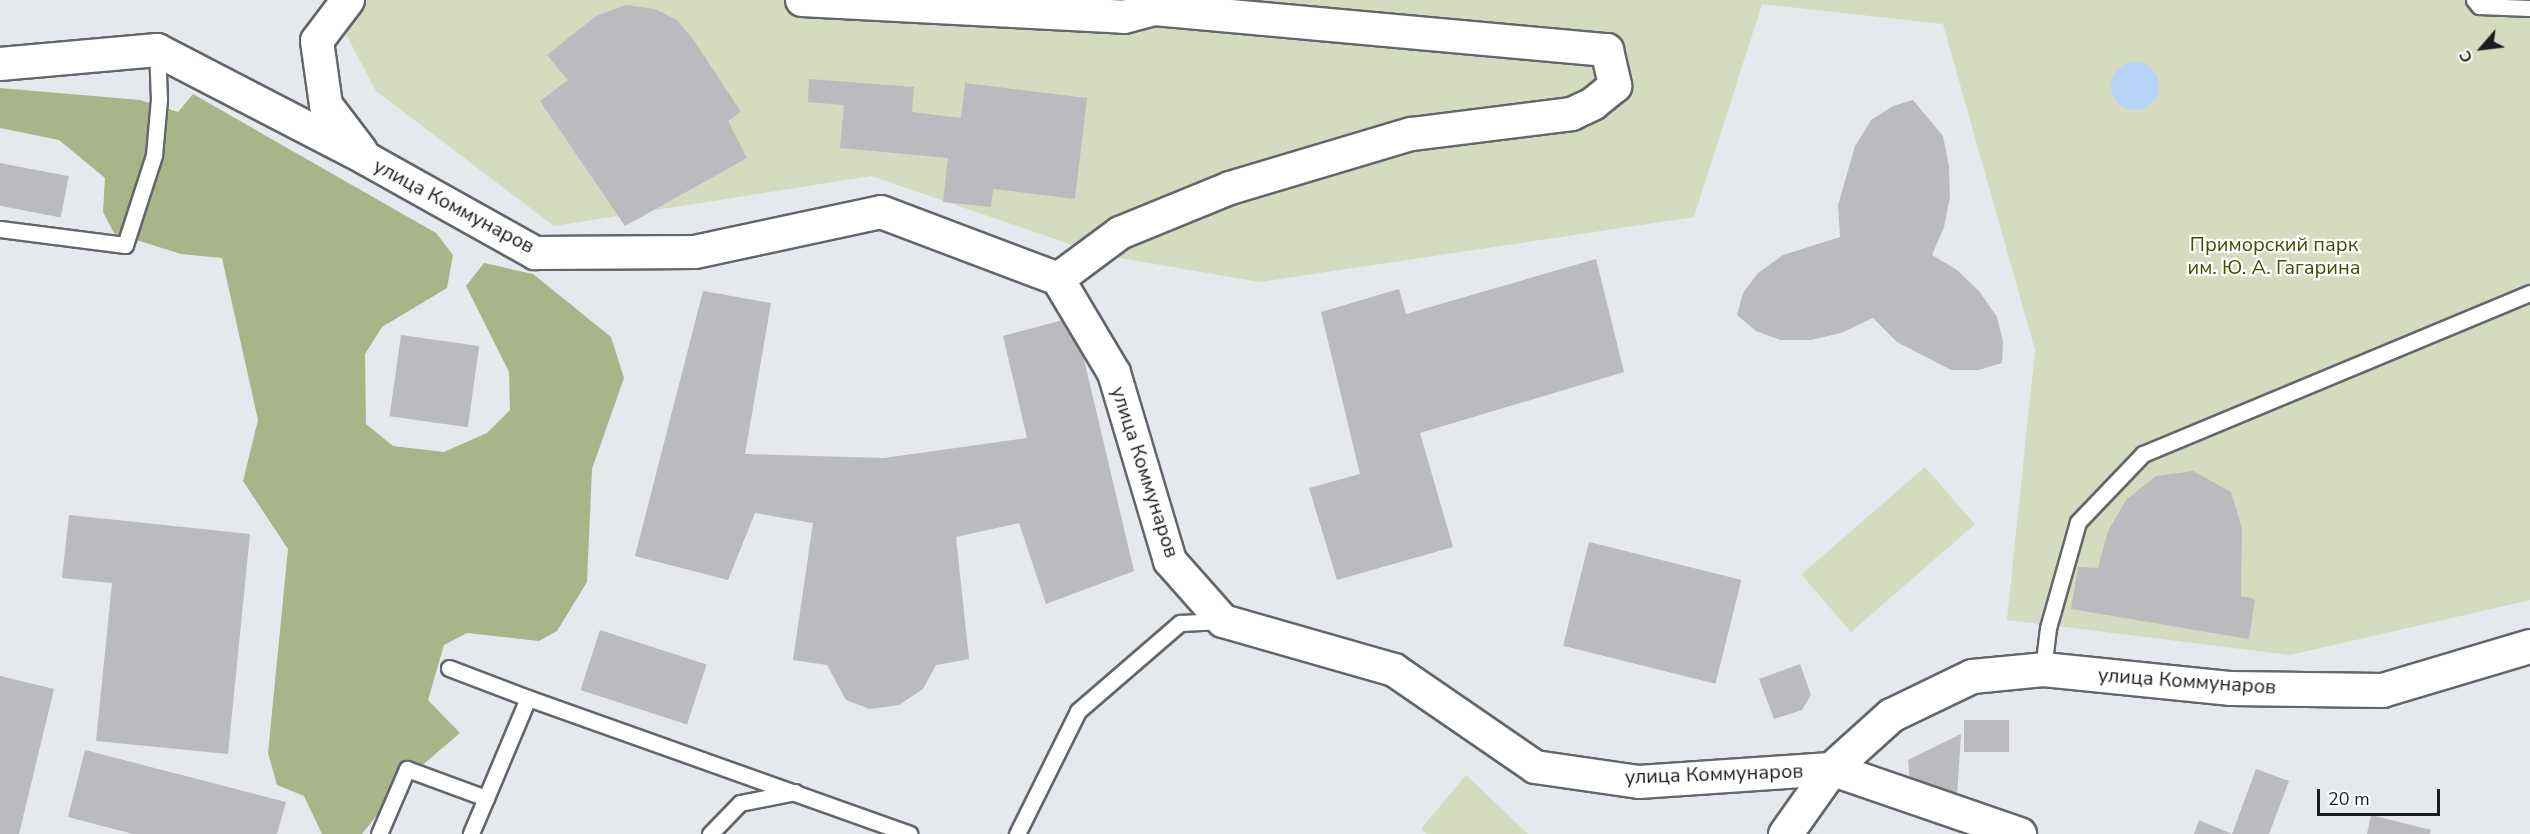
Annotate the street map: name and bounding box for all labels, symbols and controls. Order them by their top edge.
north arrow [2452,18,2512,78]
text: С [2454,46,2478,66]
street label: улица Коммунаров [370,154,538,258]
park label: Приморский парк им. Ю. А. Гагарина [2187,233,2361,280]
street label: улица Коммунаров [1106,383,1184,561]
street label: улица Коммунаров [2097,663,2277,699]
street label: улица Коммунаров [1624,759,1804,789]
scale bar [2320,777,2443,815]
text: 20 m [2328,787,2370,811]

